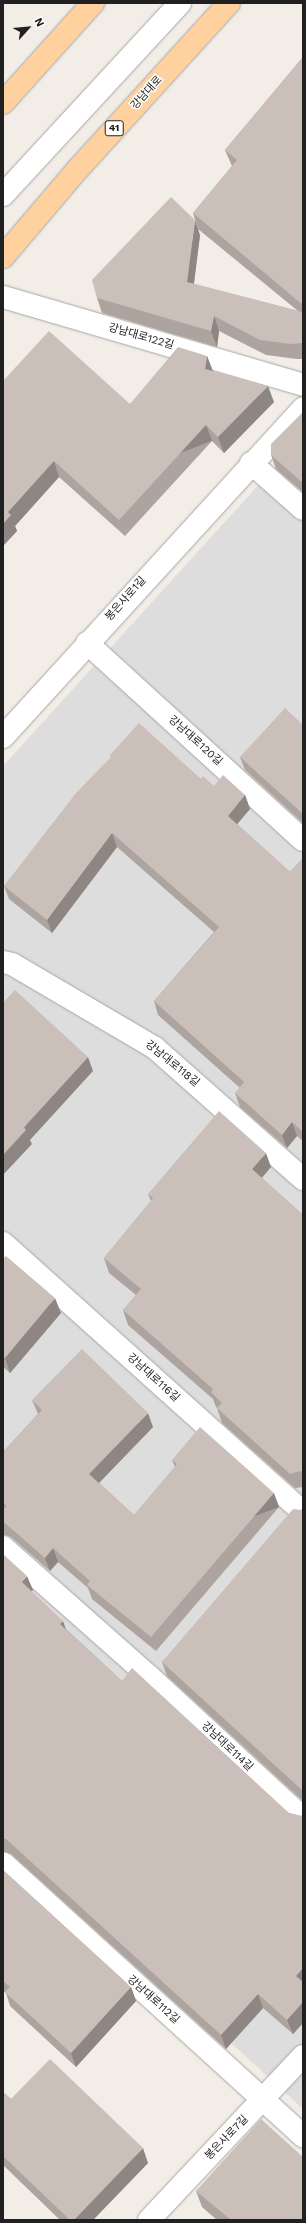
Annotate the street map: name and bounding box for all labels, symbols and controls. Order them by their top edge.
north arrow [8,8,48,48]
text: N [31,16,47,29]
street label: 강남대로 [129,74,165,112]
road number: 41 [104,120,124,136]
street label: 강남대로122길 [107,321,175,353]
street label: 봉은사로1길 [103,574,149,624]
street label: 강남대로120길 [165,713,225,769]
street label: 강남대로118길 [142,1038,202,1090]
street label: 강남대로116길 [124,1351,182,1405]
street label: 강남대로114길 [198,1720,256,1774]
street label: 강남대로112길 [124,1973,182,2027]
street label: 봉은사로7길 [203,2113,251,2163]

